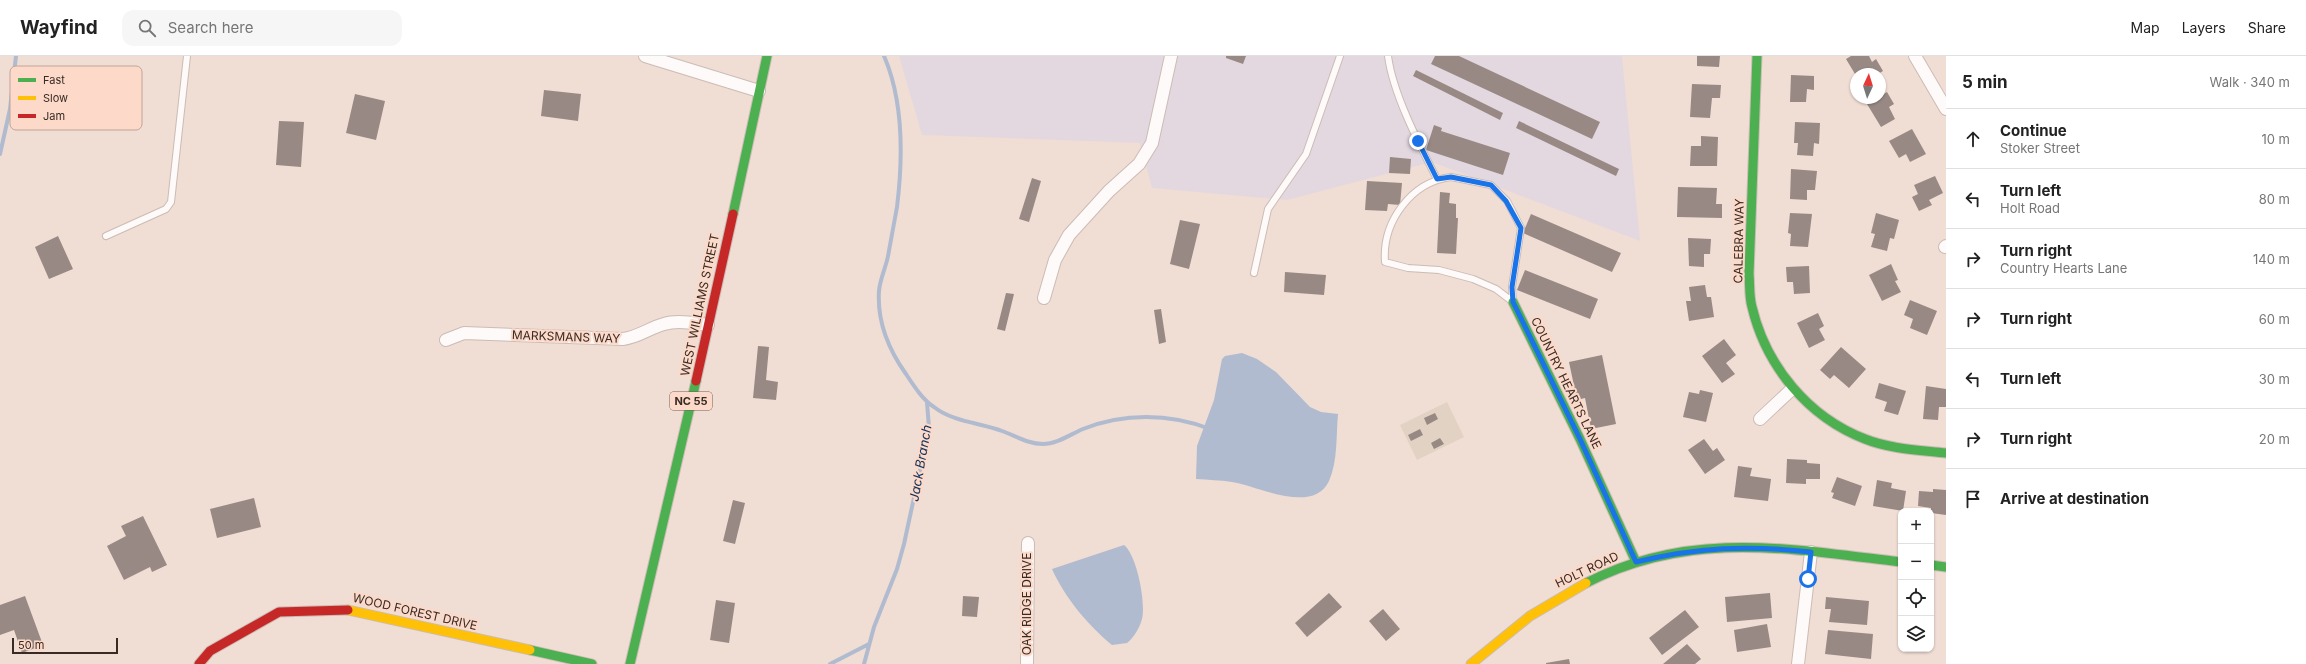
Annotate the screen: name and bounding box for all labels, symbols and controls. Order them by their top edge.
search box [122,10,402,46]
text: Wayfind [20,16,98,39]
icon: search [136,17,158,39]
text: Search here [168,18,253,37]
text: Map [2131,19,2160,36]
text: Layers [2182,19,2226,36]
text: Share [2248,19,2286,36]
legend [10,66,142,130]
north arrow [1850,68,1886,104]
text: 5 min [1962,72,2008,92]
text: Fast [43,73,65,87]
text: Walk · 340 m [2210,74,2290,90]
text: Slow [43,91,68,105]
text: Jam [43,109,65,123]
text: Continue [2000,121,2067,140]
icon: ahead [1962,128,1984,150]
text: 10 m [2261,131,2290,147]
route end [1409,132,1427,150]
text: Stoker Street [2000,140,2080,156]
text: Turn left [2000,181,2061,200]
icon: left [1962,188,1984,210]
text: 80 m [2259,191,2290,207]
street label: CALEBRA WAY [1730,198,1747,283]
text: Holt Road [2000,200,2060,216]
street label: WEST WILLIAMS STREET [677,232,722,377]
text: Turn right [2000,241,2072,260]
icon: right [1962,248,1984,270]
text: 140 m [2253,251,2290,267]
text: Country Hearts Lane [2000,260,2127,276]
icon: right [1962,308,1984,330]
text: Turn right [2000,309,2072,328]
text: 60 m [2259,311,2290,327]
street label: COUNTRY HEARTS LANE [1528,314,1605,451]
street label: MARKSMANS WAY [512,327,620,346]
icon: left [1962,368,1984,390]
text: Turn left [2000,369,2061,388]
text: 30 m [2259,371,2290,387]
road number: NC 55 [670,392,712,410]
water label: Jack Branch [905,423,935,503]
icon: right [1962,428,1984,450]
text: Turn right [2000,429,2072,448]
text: 20 m [2259,431,2290,447]
icon: arrive [1962,488,1984,510]
text: Arrive at destination [2000,489,2149,508]
map controls [1898,508,1934,652]
button: + [1898,508,1934,544]
button: − [1898,544,1934,580]
street label: HOLT ROAD [1553,548,1621,591]
street label: OAK RIDGE DRIVE [1019,553,1034,655]
route start [1799,570,1817,588]
button: locate [1898,580,1934,616]
street label: WOOD FOREST DRIVE [351,590,479,633]
button: layers [1898,616,1934,652]
scale bar [12,636,118,655]
text: 50 m [18,638,44,652]

